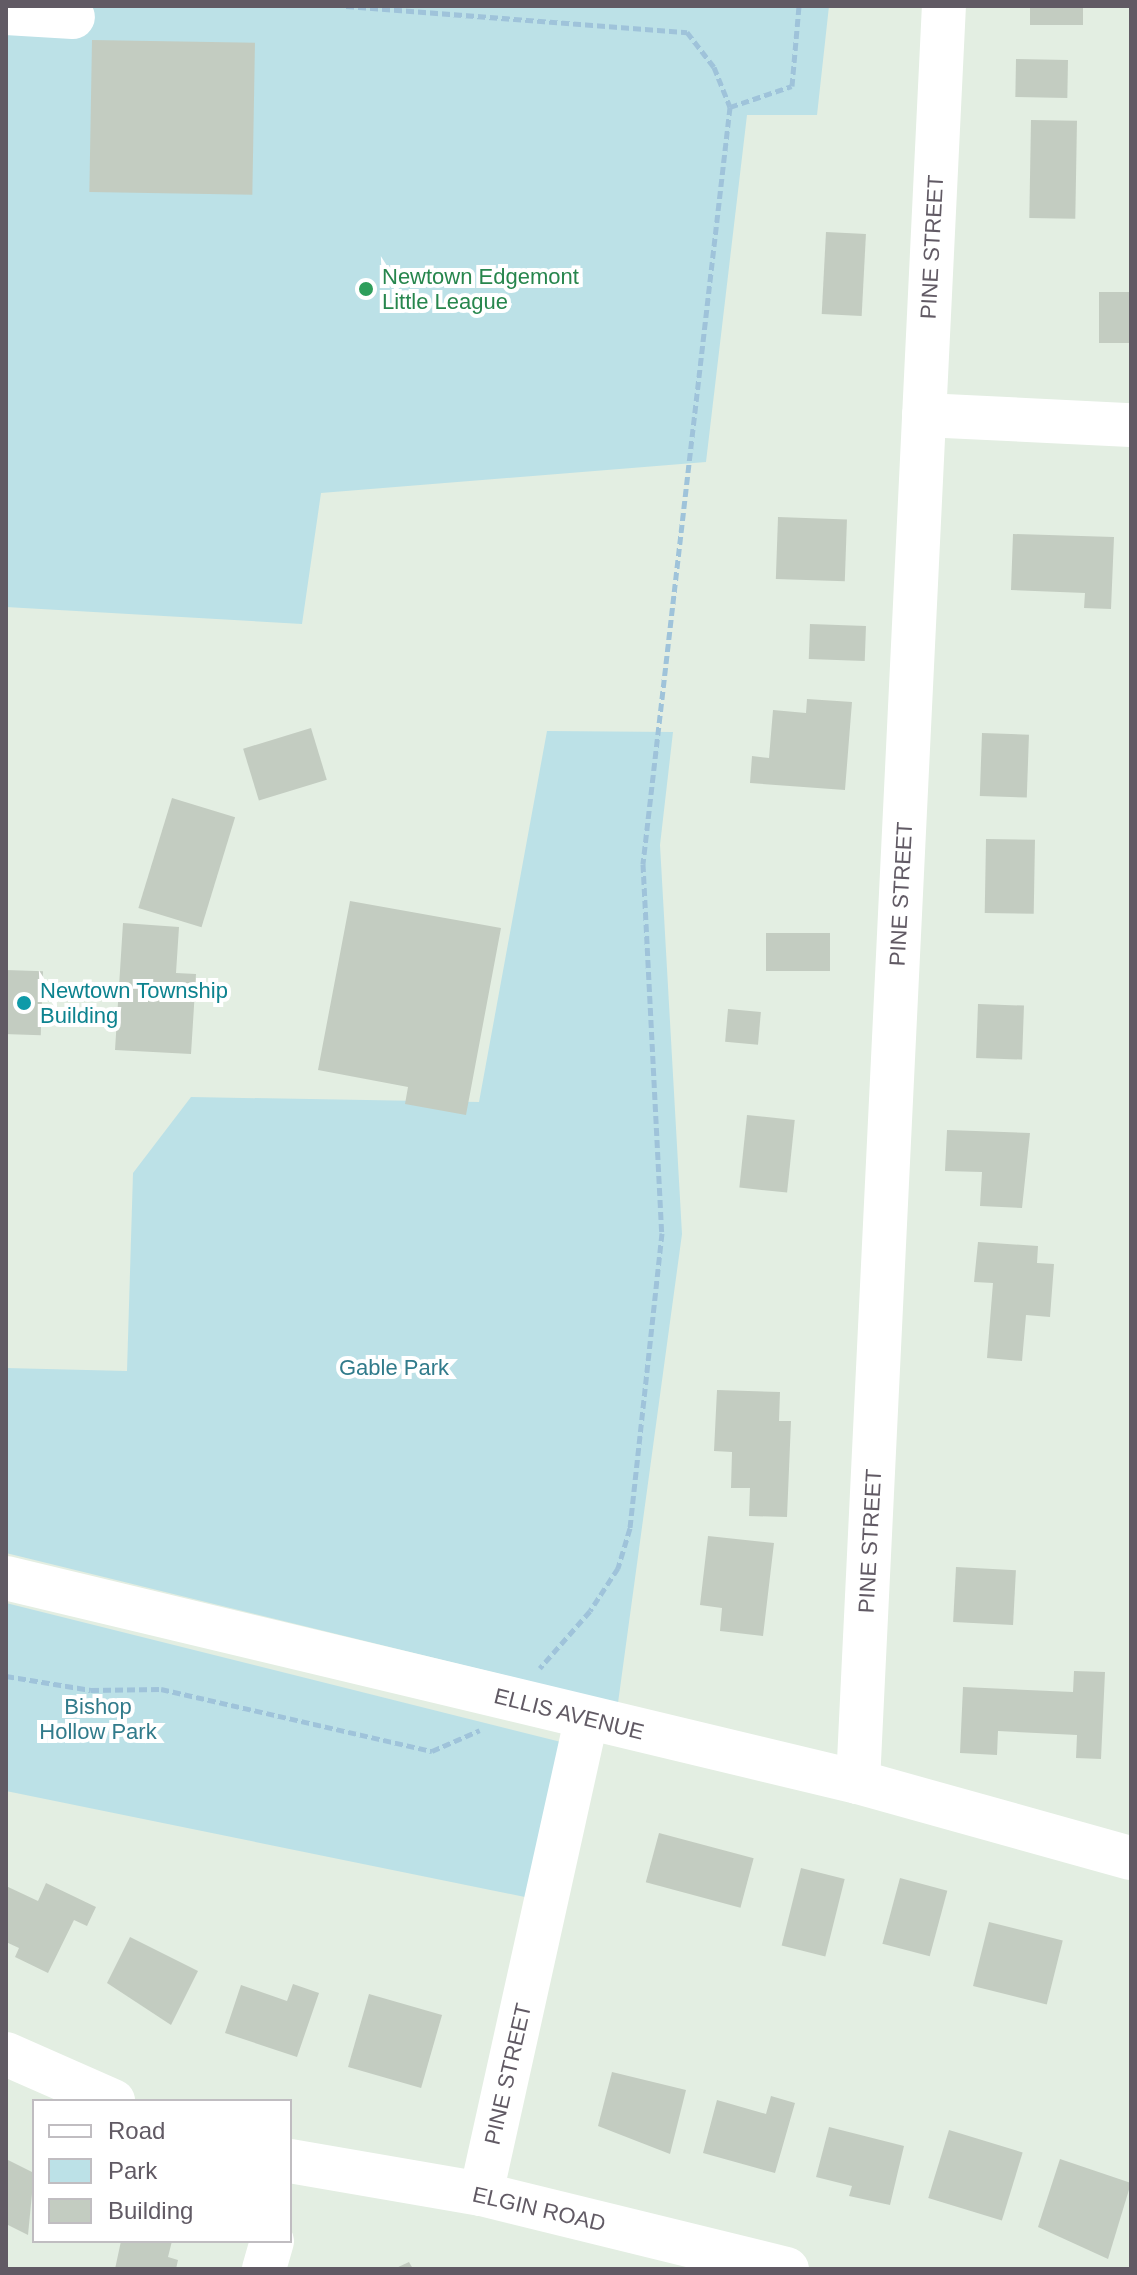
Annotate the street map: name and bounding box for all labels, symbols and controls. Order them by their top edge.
street label: PINE STREET [915,174,949,320]
place label: Newtown Edgemont Little League [382,263,579,314]
marker: Newtown Edgemont Little League [357,280,375,298]
street label: PINE STREET [884,821,918,967]
place label: Newtown Township Building [40,977,228,1028]
marker: Newtown Township Building [15,994,33,1012]
park label: Gable Park [339,1355,449,1381]
street label: PINE STREET [853,1468,887,1614]
street label: ELLIS AVENUE [491,1682,647,1746]
park label: Bishop Hollow Park [39,1693,157,1744]
street label: PINE STREET [479,2001,537,2147]
legend [32,2099,292,2243]
text: Road [108,2117,165,2144]
text: Park [108,2157,157,2184]
street label: ELGIN ROAD [470,2181,608,2237]
text: Building [108,2197,193,2224]

